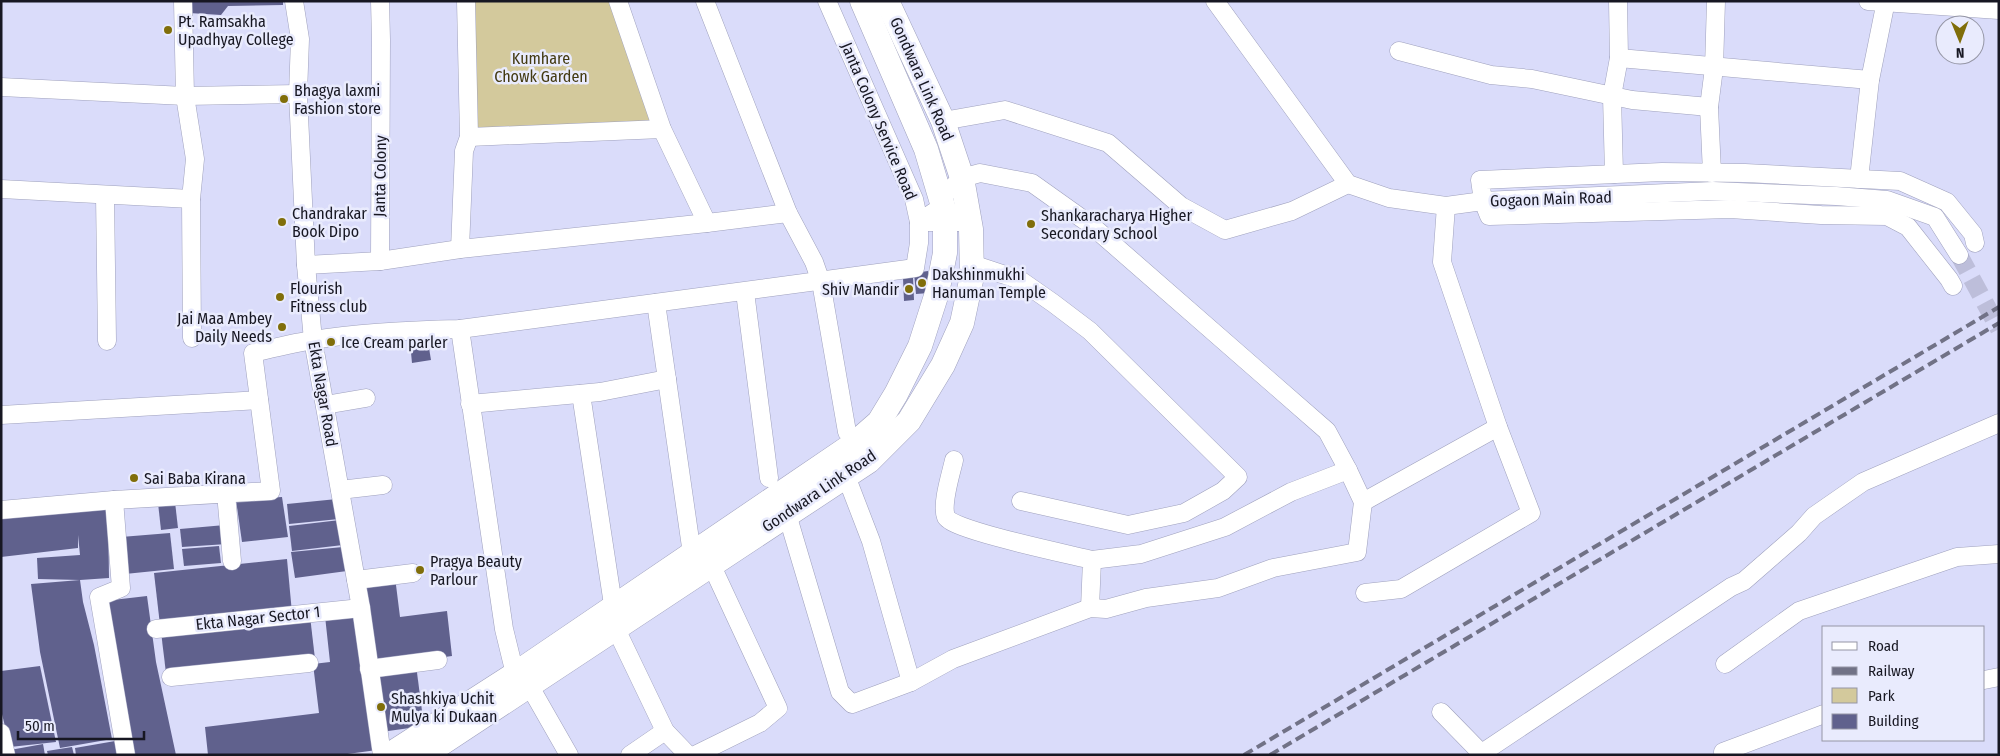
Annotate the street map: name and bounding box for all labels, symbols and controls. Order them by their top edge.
place label: Pt. Ramsakha Upadhyay College [178,12,294,49]
street label: Gondwara Link Road [886,14,958,144]
north arrow [1935,15,1985,65]
marker: Pt. Ramsakha Upadhyay College [162,24,174,36]
street label: Janta Colony Service Road [837,39,921,203]
text: N [1956,44,1965,61]
park label: Kumhare Chowk Garden [494,49,588,86]
place label: Bhagya laxmi Fashion store [294,81,381,118]
marker: Bhagya laxmi Fashion store [278,93,290,105]
street label: Janta Colony [370,134,390,217]
street label: Gogaon Main Road [1490,187,1612,211]
place label: Chandrakar Book Dipo [292,204,367,241]
place label: Shankaracharya Higher Secondary School [1041,206,1192,243]
marker: Chandrakar Book Dipo [276,216,288,228]
marker: Shankaracharya Higher Secondary School [1025,218,1037,230]
place label: Dakshinmukhi Hanuman Temple [932,265,1046,302]
marker: Dakshinmukhi Hanuman Temple [916,277,928,289]
place label: Flourish Fitness club [290,279,367,316]
place label: Shiv Mandir [822,280,899,299]
marker: Shiv Mandir [903,283,915,295]
marker: Flourish Fitness club [274,291,286,303]
place label: Jai Maa Ambey Daily Needs [177,309,273,346]
marker: Jai Maa Ambey Daily Needs [276,321,288,333]
place label: Ice Cream parler [341,333,448,352]
marker: Ice Cream parler [325,336,337,348]
street label: Ekta Nagar Road [304,340,342,448]
street label: Gondwara Link Road [758,446,880,536]
place label: Sai Baba Kirana [144,469,246,488]
marker: Sai Baba Kirana [128,472,140,484]
place label: Pragya Beauty Parlour [430,552,523,589]
marker: Pragya Beauty Parlour [414,564,426,576]
street label: Ekta Nagar Sector 1 [195,602,321,634]
legend [1822,626,1985,741]
text: Road [1868,637,1899,655]
text: Railway [1868,662,1915,680]
text: Park [1868,687,1895,705]
place label: Shashkiya Uchit Mulya ki Dukaan [391,689,497,726]
marker: Shashkiya Uchit Mulya ki Dukaan [375,701,387,713]
scale bar [18,708,144,740]
text: Building [1868,712,1919,730]
text: 50 m [25,717,55,735]

